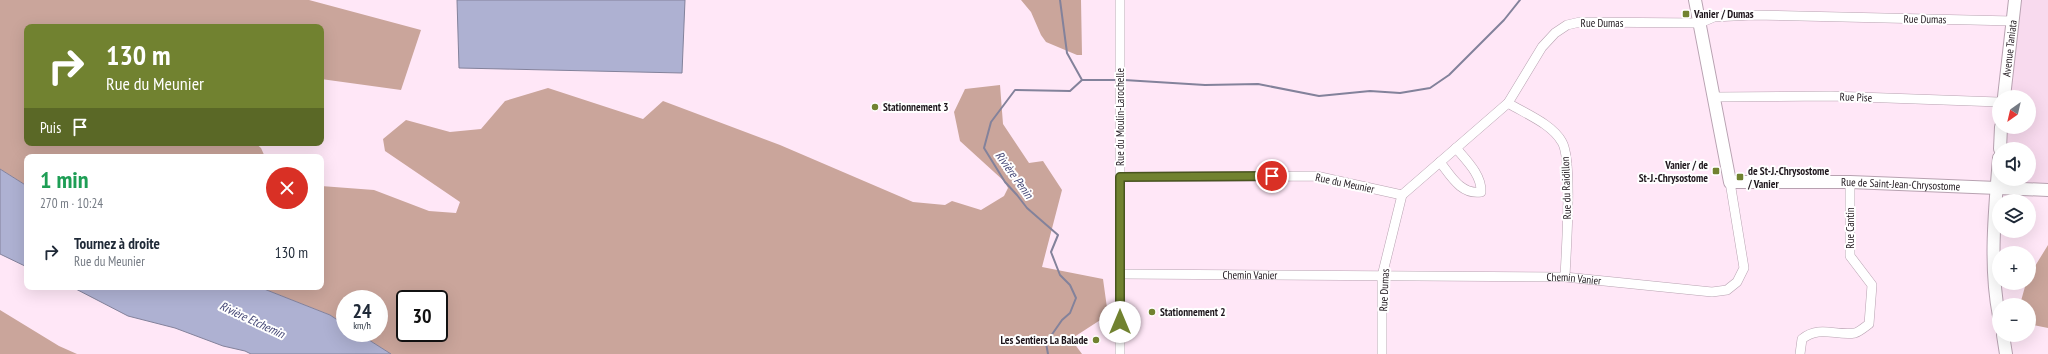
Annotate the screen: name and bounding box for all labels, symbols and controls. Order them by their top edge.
place label: Vanier / Dumas [1693,7,1754,21]
marker: Vanier / Dumas [1681,9,1691,19]
street label: Rue Dumas [1903,12,1947,26]
street label: Rue Dumas [1581,16,1624,30]
street label: Avenue Taniata [1999,19,2020,78]
text: 130 m [106,36,170,73]
icon: right [40,40,92,92]
street label: Rue du Moulin-Larochelle [1113,68,1127,166]
text: Rue du Meunier [106,72,204,95]
street label: Rue Pise [1839,89,1873,105]
north arrow [1992,90,2036,134]
map controls [1992,90,2036,342]
place label: Stationnement 3 [883,100,948,114]
marker: Stationnement 3 [870,102,880,112]
icon: arrive [69,116,91,138]
text: Puis [40,118,61,137]
button: sound [1992,142,2036,186]
water label: Rivière Penin [992,148,1037,202]
street label: Rue du Raidillon [1558,156,1574,220]
place label: Vanier / de St-J.-Chrysostome [1639,158,1708,185]
pin [1255,159,1289,193]
text: 1 min [40,164,88,195]
place label: de St-J.-Chrysostome / Vanier [1747,164,1829,191]
icon: arrive [1261,165,1283,187]
marker: Vanier / de St-J.-Chrysostome [1711,166,1721,176]
button: close [266,167,308,209]
street label: Rue du Meunier [1314,170,1376,196]
marker: de St-J.-Chrysostome / Vanier [1735,172,1745,182]
street label: Rue de Saint-Jean-Chrysostome [1841,175,1961,193]
button: layers [1992,194,2036,238]
text: 270 m · 10:24 [40,195,103,212]
street label: Rue Cantin [1843,207,1857,249]
text: Tournez à droite [74,234,160,253]
icon: right [40,241,62,263]
text: 130 m [275,243,308,262]
button: + [1992,246,2036,290]
text: Rue du Meunier [74,253,145,270]
street label: Chemin Vanier [1223,268,1277,282]
street label: Rue Dumas [1376,268,1392,312]
street label: Chemin Vanier [1547,270,1602,288]
speed limit sign: 30 [396,290,448,342]
water label: Rivière Etchemin [217,298,288,341]
text: 24 [352,298,372,324]
button: − [1992,298,2036,342]
position arrow [1099,301,1141,343]
place label: Stationnement 2 [1160,305,1225,319]
marker: Stationnement 2 [1147,307,1157,317]
text: km/h [353,319,371,332]
place label: Les Sentiers La Balade [1000,333,1088,347]
marker: Les Sentiers La Balade [1091,335,1101,345]

